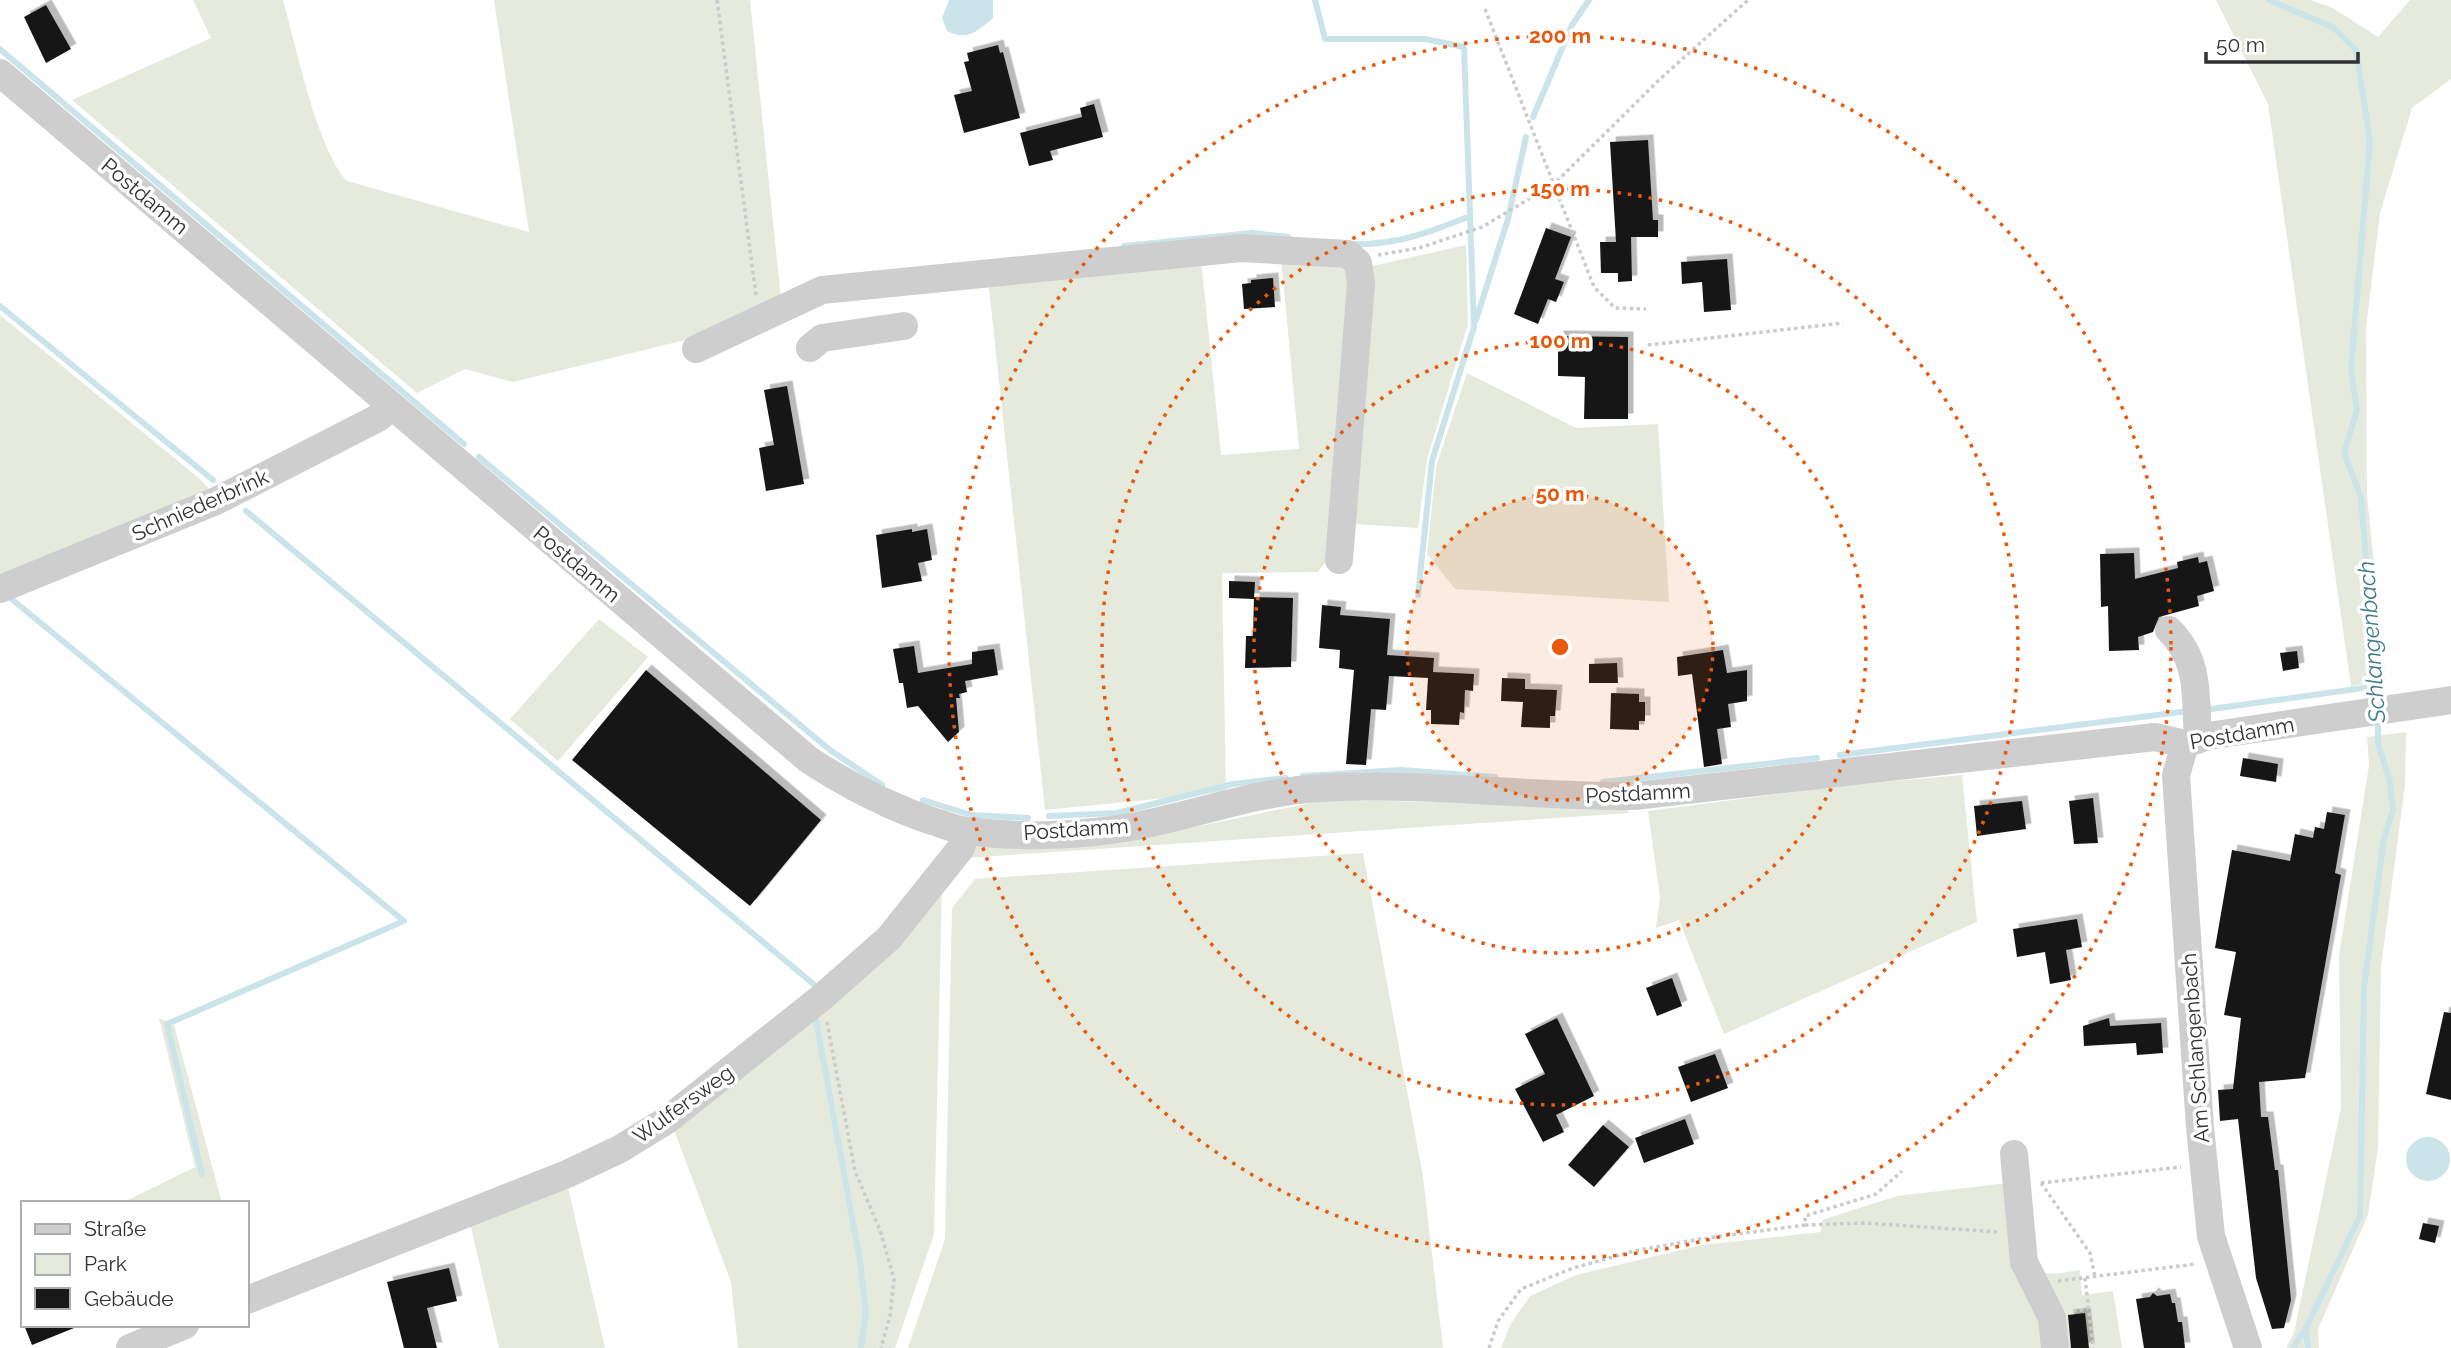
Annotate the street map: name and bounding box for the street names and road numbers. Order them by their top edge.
street label: Postdamm [97,153,193,239]
street label: Schniederbrink [128,464,272,546]
street label: Postdamm [529,521,625,607]
street label: Postdamm [2188,712,2296,754]
street label: Postdamm [1585,778,1691,808]
street label: Postdamm [1023,813,1129,845]
street label: Am Schlangenbach [2176,952,2214,1144]
street label: Wulfersweg [628,1059,738,1149]

